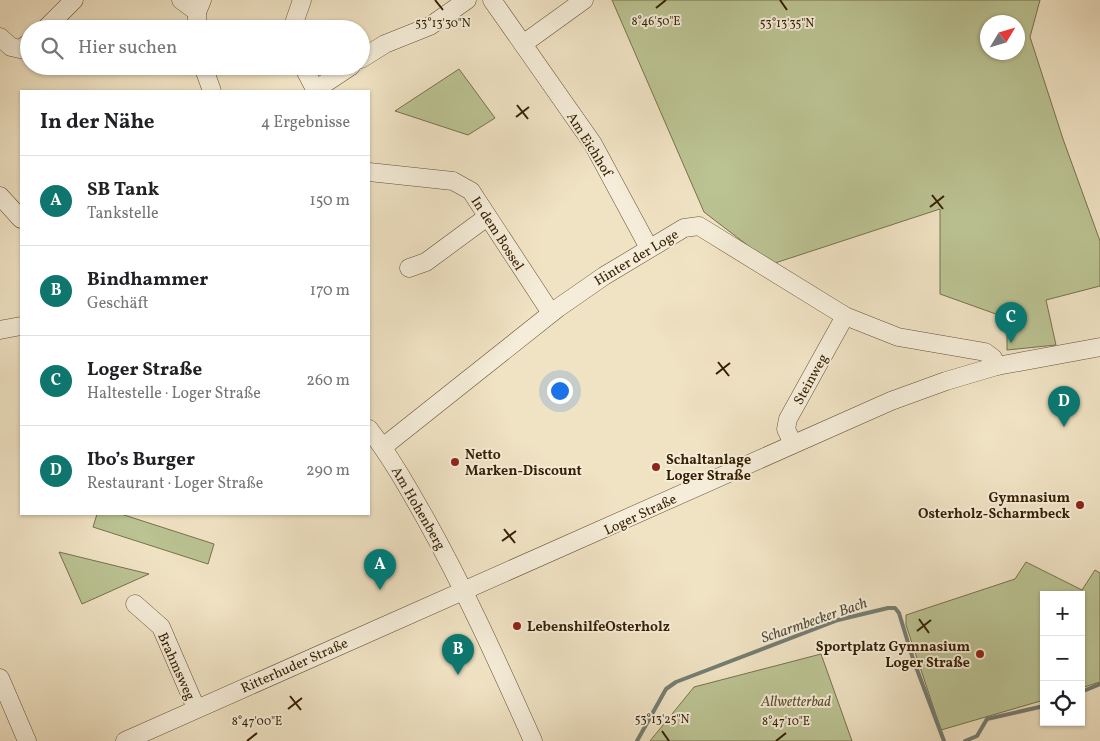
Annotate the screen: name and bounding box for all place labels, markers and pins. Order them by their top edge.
pin: C [995,302,1027,343]
pin: D [1048,386,1080,427]
place label: Netto Marken-Discount [465,446,582,481]
place label: Schaltanlage Loger Straße [666,451,751,486]
marker: Netto Marken-Discount [449,456,461,468]
marker: Schaltanlage Loger Straße [650,461,662,473]
place label: Gymnasium Osterholz-Scharmbeck [918,489,1071,524]
marker: Gymnasium Osterholz-Scharmbeck [1074,499,1086,511]
pin: A [364,549,396,590]
place label: LebenshilfeOsterholz [527,618,670,637]
marker: LebenshilfeOsterholz [511,620,523,632]
pin: B [442,634,474,675]
place label: Sportplatz Gymnasium Loger Straße [816,638,970,673]
marker: Sportplatz Gymnasium Loger Straße [974,648,986,660]

